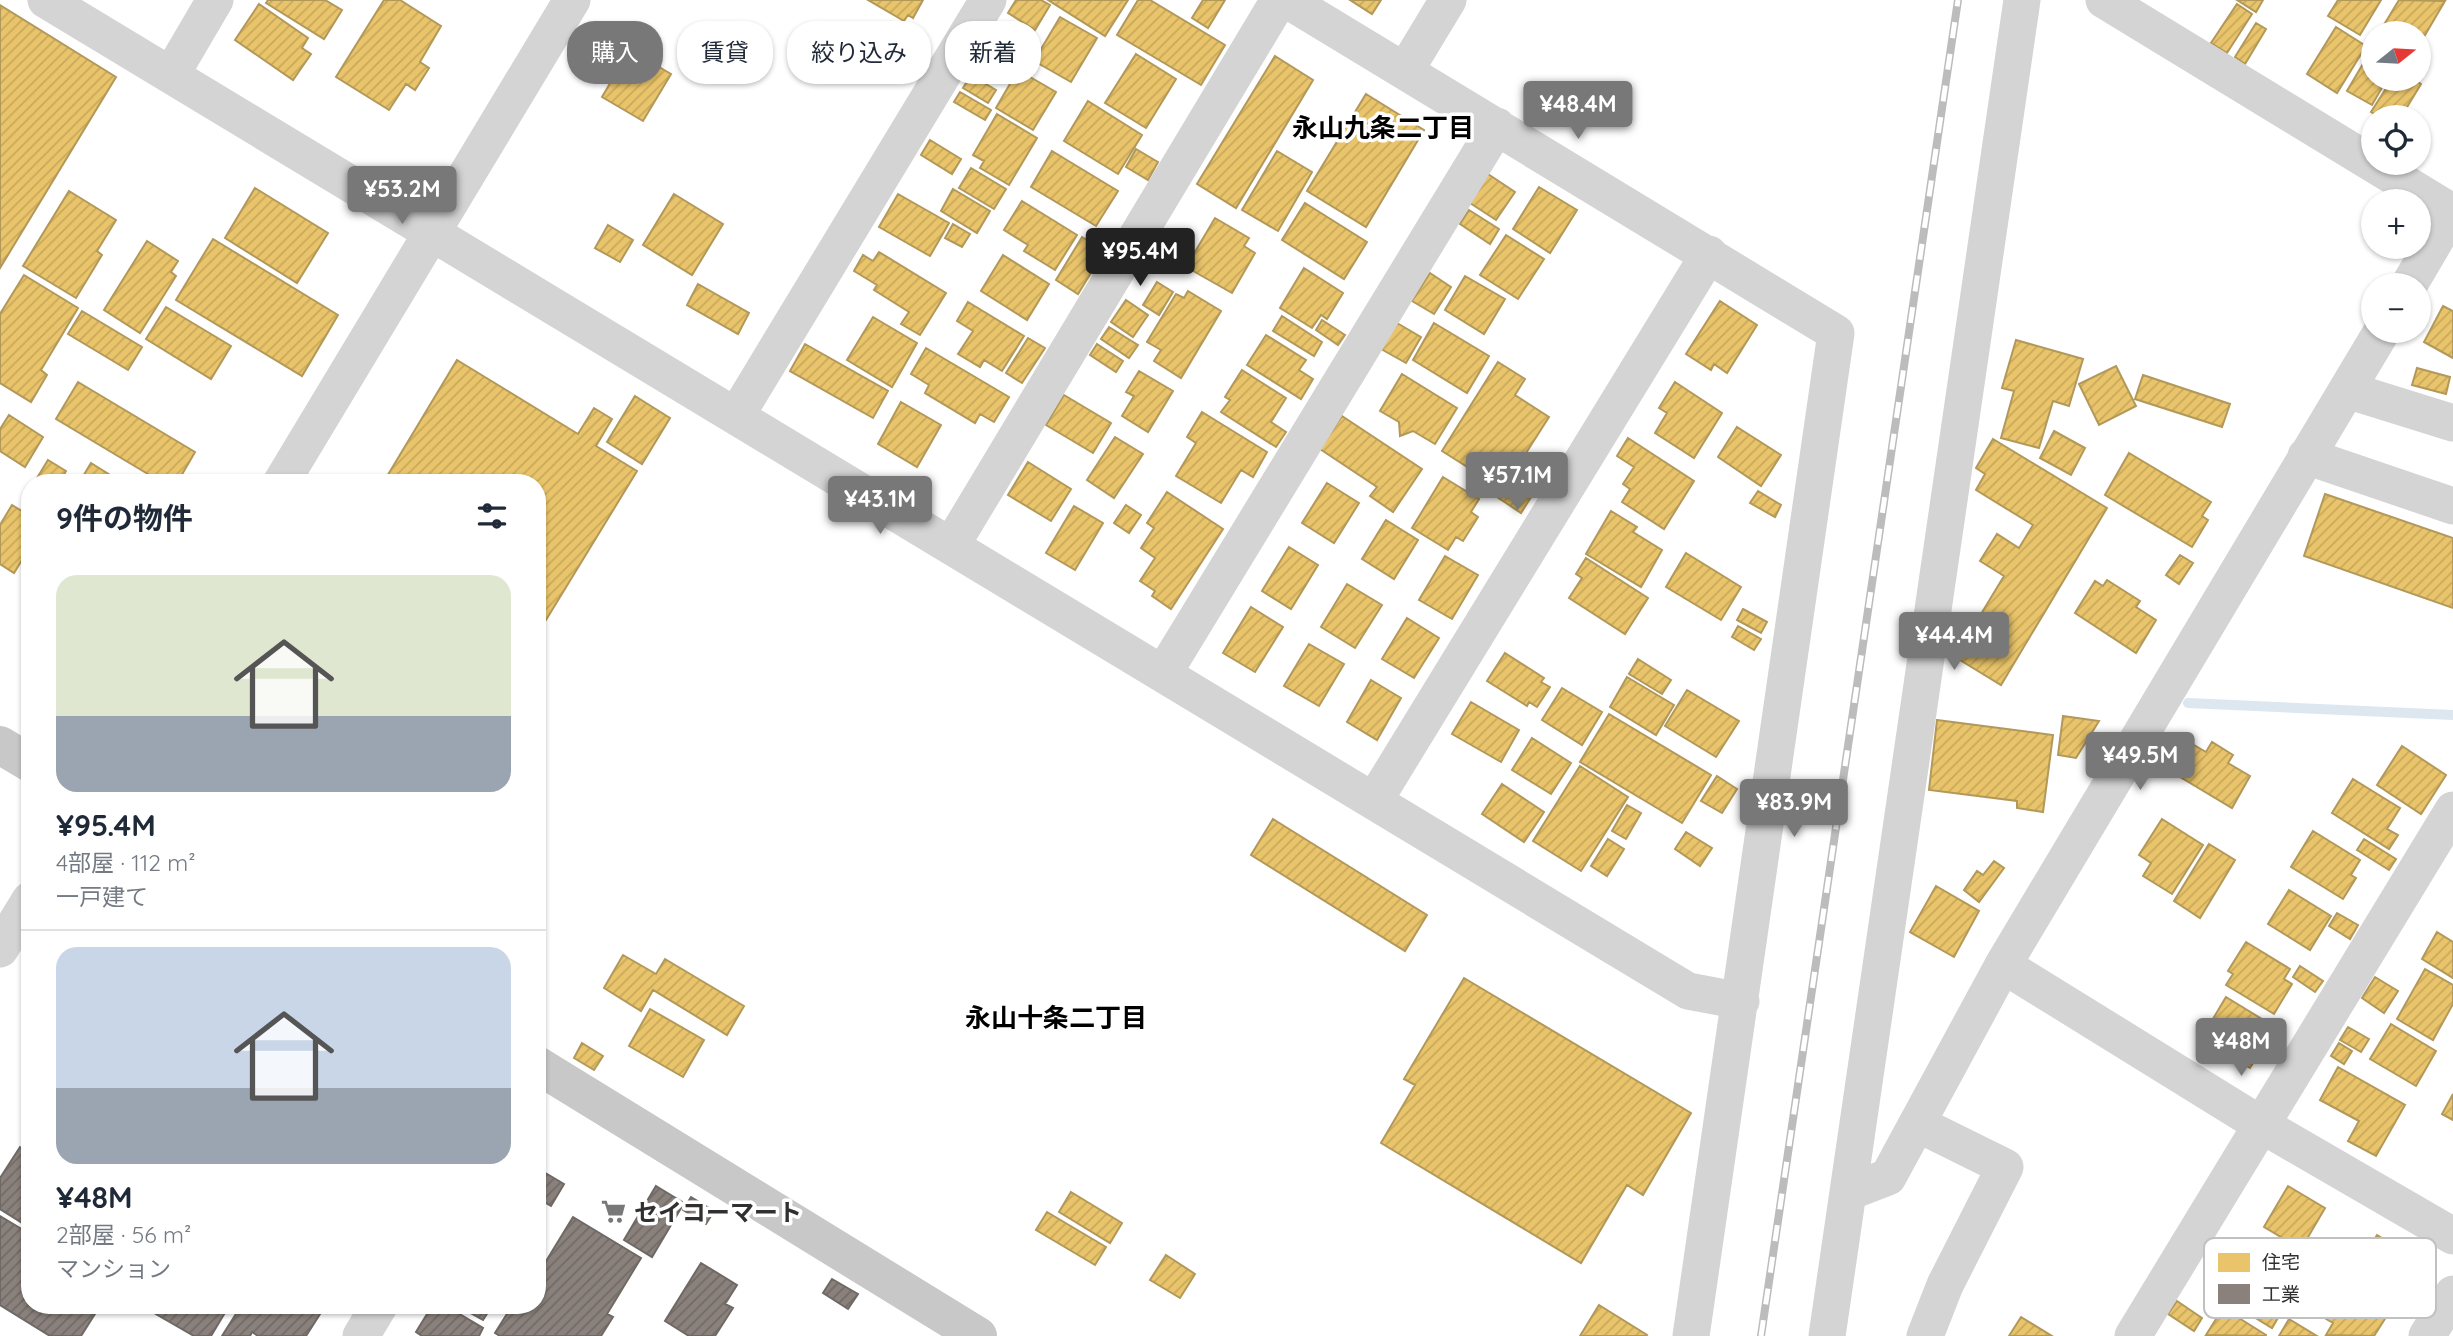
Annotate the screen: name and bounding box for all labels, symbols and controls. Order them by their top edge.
chip: 購入 [567,21,663,84]
chip: 賃貸 [677,21,773,84]
chip: 絞り込み [787,21,931,84]
chip: 新着 [945,21,1041,84]
north arrow [2361,21,2431,91]
map controls [2361,21,2431,343]
pin: ¥48.4M [1521,82,1635,141]
text: ¥48.4M [1539,89,1617,118]
button: locate [2361,105,2431,175]
district label: 永山九条二丁目 [1292,111,1474,144]
pin: ¥53.2M [345,166,459,226]
text: ¥53.2M [364,174,440,203]
button: + [2361,189,2431,259]
pin: ¥95.4M [1083,229,1197,288]
text: ¥95.4M [1102,236,1178,265]
button: − [2361,273,2431,343]
pin: ¥57.1M [1460,452,1574,512]
text: ¥57.1M [1482,460,1552,489]
pin: ¥43.1M [823,476,937,536]
text: ¥43.1M [844,484,916,513]
icon: filters [473,497,511,535]
text: 9件の物件 [56,499,193,537]
pin: ¥44.4M [1897,612,2011,672]
text: ¥44.4M [1915,620,1993,649]
icon: home [221,621,347,747]
pin: ¥49.5M [2083,732,2197,792]
text: ¥49.5M [2102,740,2178,769]
pin: ¥83.9M [1737,780,1851,839]
text: ¥83.9M [1756,787,1832,816]
text: ¥95.4M [56,806,156,844]
text: 4部屋 · 112 m² [56,848,195,877]
text: 一戸建て [56,882,148,911]
icon: home [221,993,347,1119]
district label: 永山十条二丁目 [965,1001,1147,1034]
pin: ¥48M [2200,1018,2282,1078]
text: ¥48M [2212,1026,2270,1055]
text: ¥48M [56,1178,133,1216]
place label: セイコーマート [634,1197,802,1227]
supermarket icon: セイコーマート [600,1198,628,1226]
text: 2部屋 · 56 m² [56,1220,191,1249]
legend [2204,1238,2436,1318]
text: 住宅 [2262,1250,2300,1274]
text: マンション [56,1254,171,1283]
text: 工業 [2262,1282,2300,1306]

